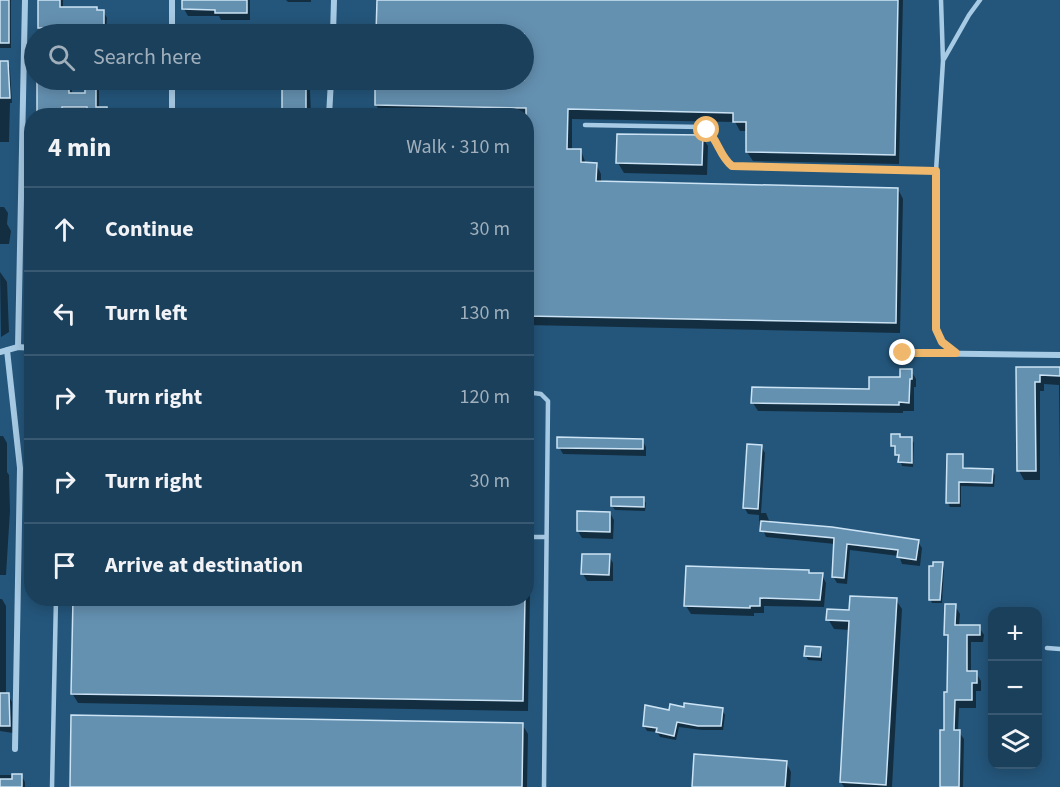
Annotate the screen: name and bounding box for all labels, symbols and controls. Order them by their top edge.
search box [24,24,534,90]
icon: search [45,41,78,74]
text: Search here [93,41,201,73]
route start [693,116,719,142]
text: 4 min [48,129,111,166]
text: Walk · 310 m [406,133,510,161]
icon: ahead [48,213,81,246]
text: Continue [105,213,194,245]
text: 30 m [470,215,510,243]
icon: left [48,297,81,330]
text: Turn left [105,297,187,329]
text: 130 m [460,299,510,327]
route end [889,339,915,365]
icon: right [48,381,81,414]
text: Turn right [105,381,202,413]
text: 120 m [460,383,510,411]
icon: right [48,465,81,498]
text: Turn right [105,465,202,497]
text: 30 m [470,467,510,495]
icon: arrive [48,549,81,582]
text: Arrive at destination [105,549,303,581]
map controls [988,607,1042,769]
button: + [988,607,1042,661]
button: − [988,661,1042,715]
button: layers [988,715,1042,769]

